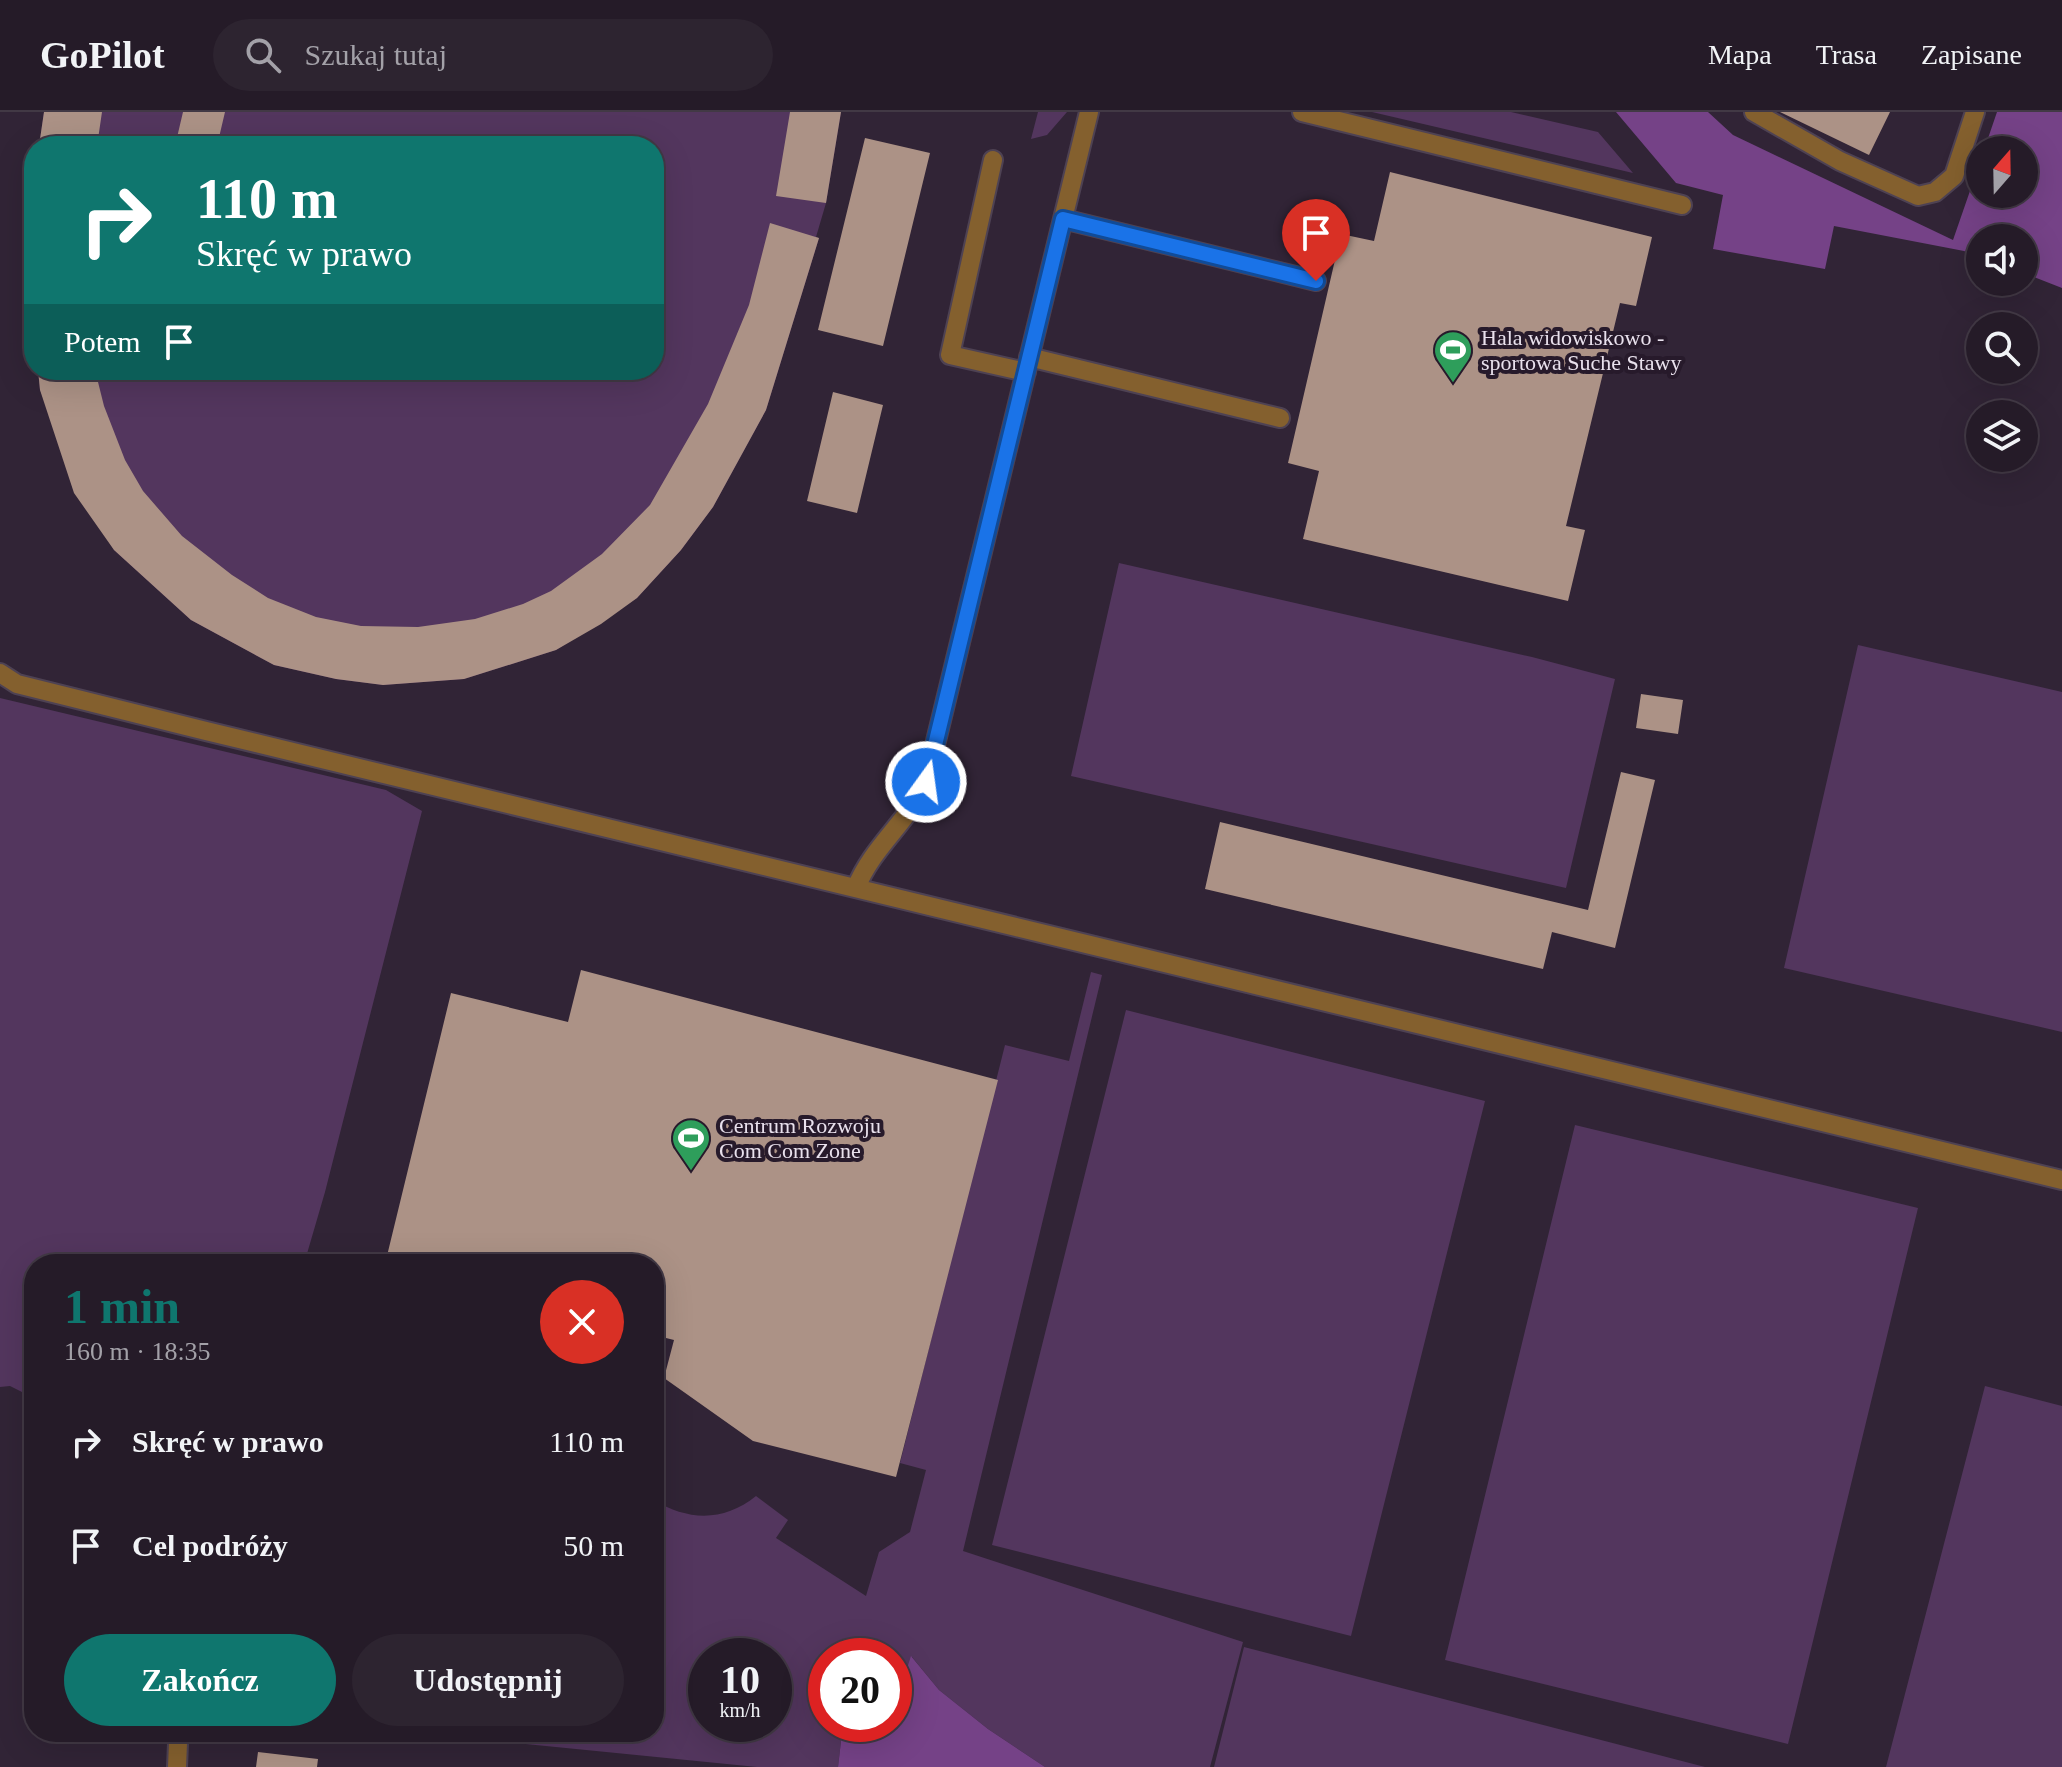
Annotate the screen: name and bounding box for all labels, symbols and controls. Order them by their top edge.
search box [213,19,773,91]
icon: search [241,33,285,77]
text: GoPilot [40,34,165,76]
text: Szukaj tutaj [305,38,447,71]
text: Mapa [1708,39,1772,70]
text: Trasa [1816,39,1877,70]
text: Zapisane [1921,39,2022,70]
north arrow [1966,136,2038,208]
map controls [1966,136,2038,472]
icon: right [64,168,168,272]
text: 110 m [196,168,338,230]
pin [1282,199,1350,281]
icon: arrive [1294,211,1338,255]
button: sound [1966,224,2038,296]
text: Skręć w prawo [196,234,412,274]
button: search [1966,312,2038,384]
icon: arrive [157,320,201,364]
text: Potem [64,325,141,358]
place label: Hala widowiskowo - sportowa Suche Stawy [1481,325,1681,375]
sports icon: Hala widowiskowo - sportowa Suche Stawy [1432,329,1474,384]
button: layers [1966,400,2038,472]
position arrow [884,740,968,824]
place label: Centrum Rozwoju Com Com Zone [719,1113,881,1163]
sports icon: Centrum Rozwoju Com Com Zone [670,1117,712,1172]
text: 1 min [64,1280,180,1333]
button: close [540,1280,624,1364]
text: 160 m · 18:35 [64,1337,211,1366]
icon: right [64,1420,108,1464]
text: Skręć w prawo [132,1425,324,1458]
text: 110 m [549,1425,624,1458]
icon: arrive [64,1524,108,1568]
text: Cel podróży [132,1529,288,1562]
text: 50 m [563,1529,624,1562]
button: Zakończ [64,1634,336,1726]
button: Udostępnij [352,1634,624,1726]
speed limit sign: 20 [808,1638,912,1742]
text: 10 [720,1657,760,1702]
text: km/h [719,1699,761,1721]

